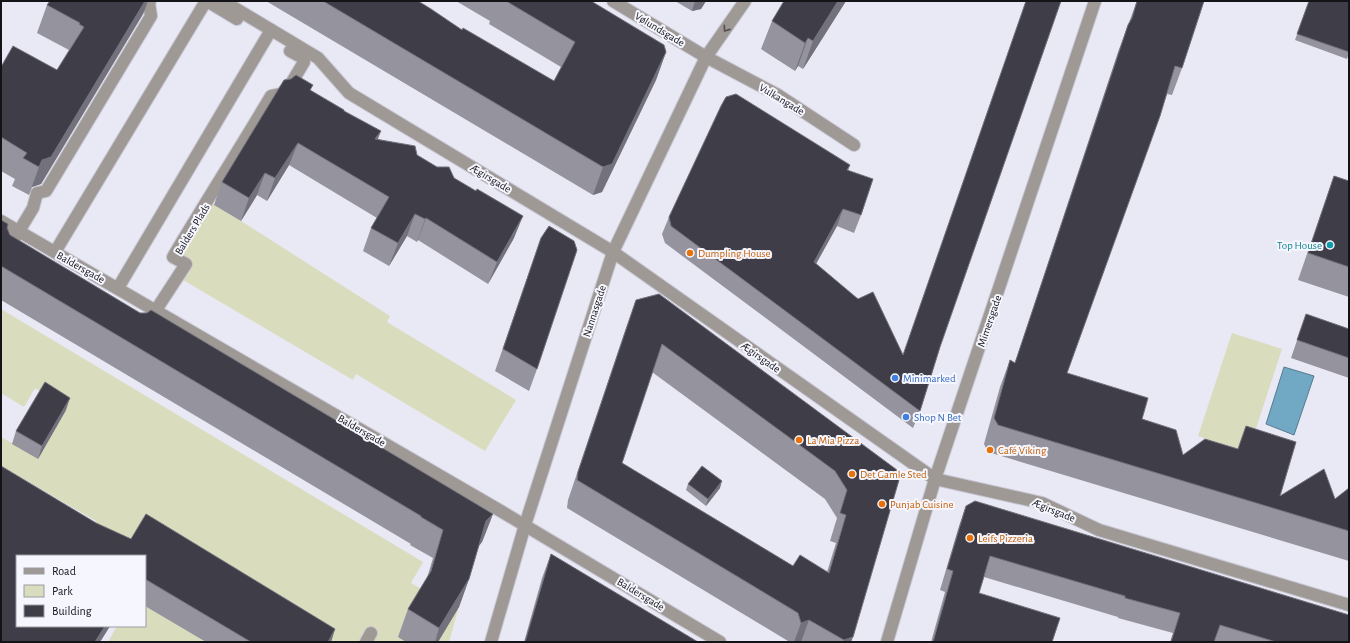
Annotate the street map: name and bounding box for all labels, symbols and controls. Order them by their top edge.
street label: Vølundsgade [633,10,687,49]
one-way arrow [723,25,731,32]
street label: Vulkangade [757,82,806,117]
street label: Ægirsgade [468,162,513,195]
street label: Balders Plads [173,202,212,257]
place label: Top House [1277,240,1322,251]
marker: Top House [1325,240,1335,250]
marker: Dumpling House [685,248,695,258]
place label: Dumpling House [698,248,771,259]
street label: Baldersgade [55,250,107,285]
street label: Nannasgade [581,284,608,338]
street label: Mimersgade [975,294,1003,348]
street label: Ægirsgade [738,339,782,375]
marker: Minimarked [890,373,900,383]
place label: Minimarked [903,373,956,384]
street label: Baldersgade [336,412,388,448]
marker: Shop N Bet [901,412,911,422]
place label: Shop N Bet [914,412,962,423]
marker: La Mia Pizza [794,435,804,445]
place label: La Mia Pizza [807,435,859,446]
marker: Café Viking [985,445,995,455]
place label: Café Viking [998,445,1047,456]
marker: Det Gamle Sted [847,469,857,479]
place label: Det Gamle Sted [860,469,927,480]
street label: Ægirsgade [1030,497,1077,524]
marker: Punjab Cuisine [877,499,887,509]
place label: Punjab Cuisine [890,499,954,510]
marker: Leifs Pizzeria [965,533,975,543]
place label: Leifs Pizzeria [978,533,1033,544]
legend [16,555,146,627]
text: Road [52,565,76,577]
street label: Baldersgade [615,576,666,613]
text: Park [52,585,73,597]
text: Building [52,605,92,617]

